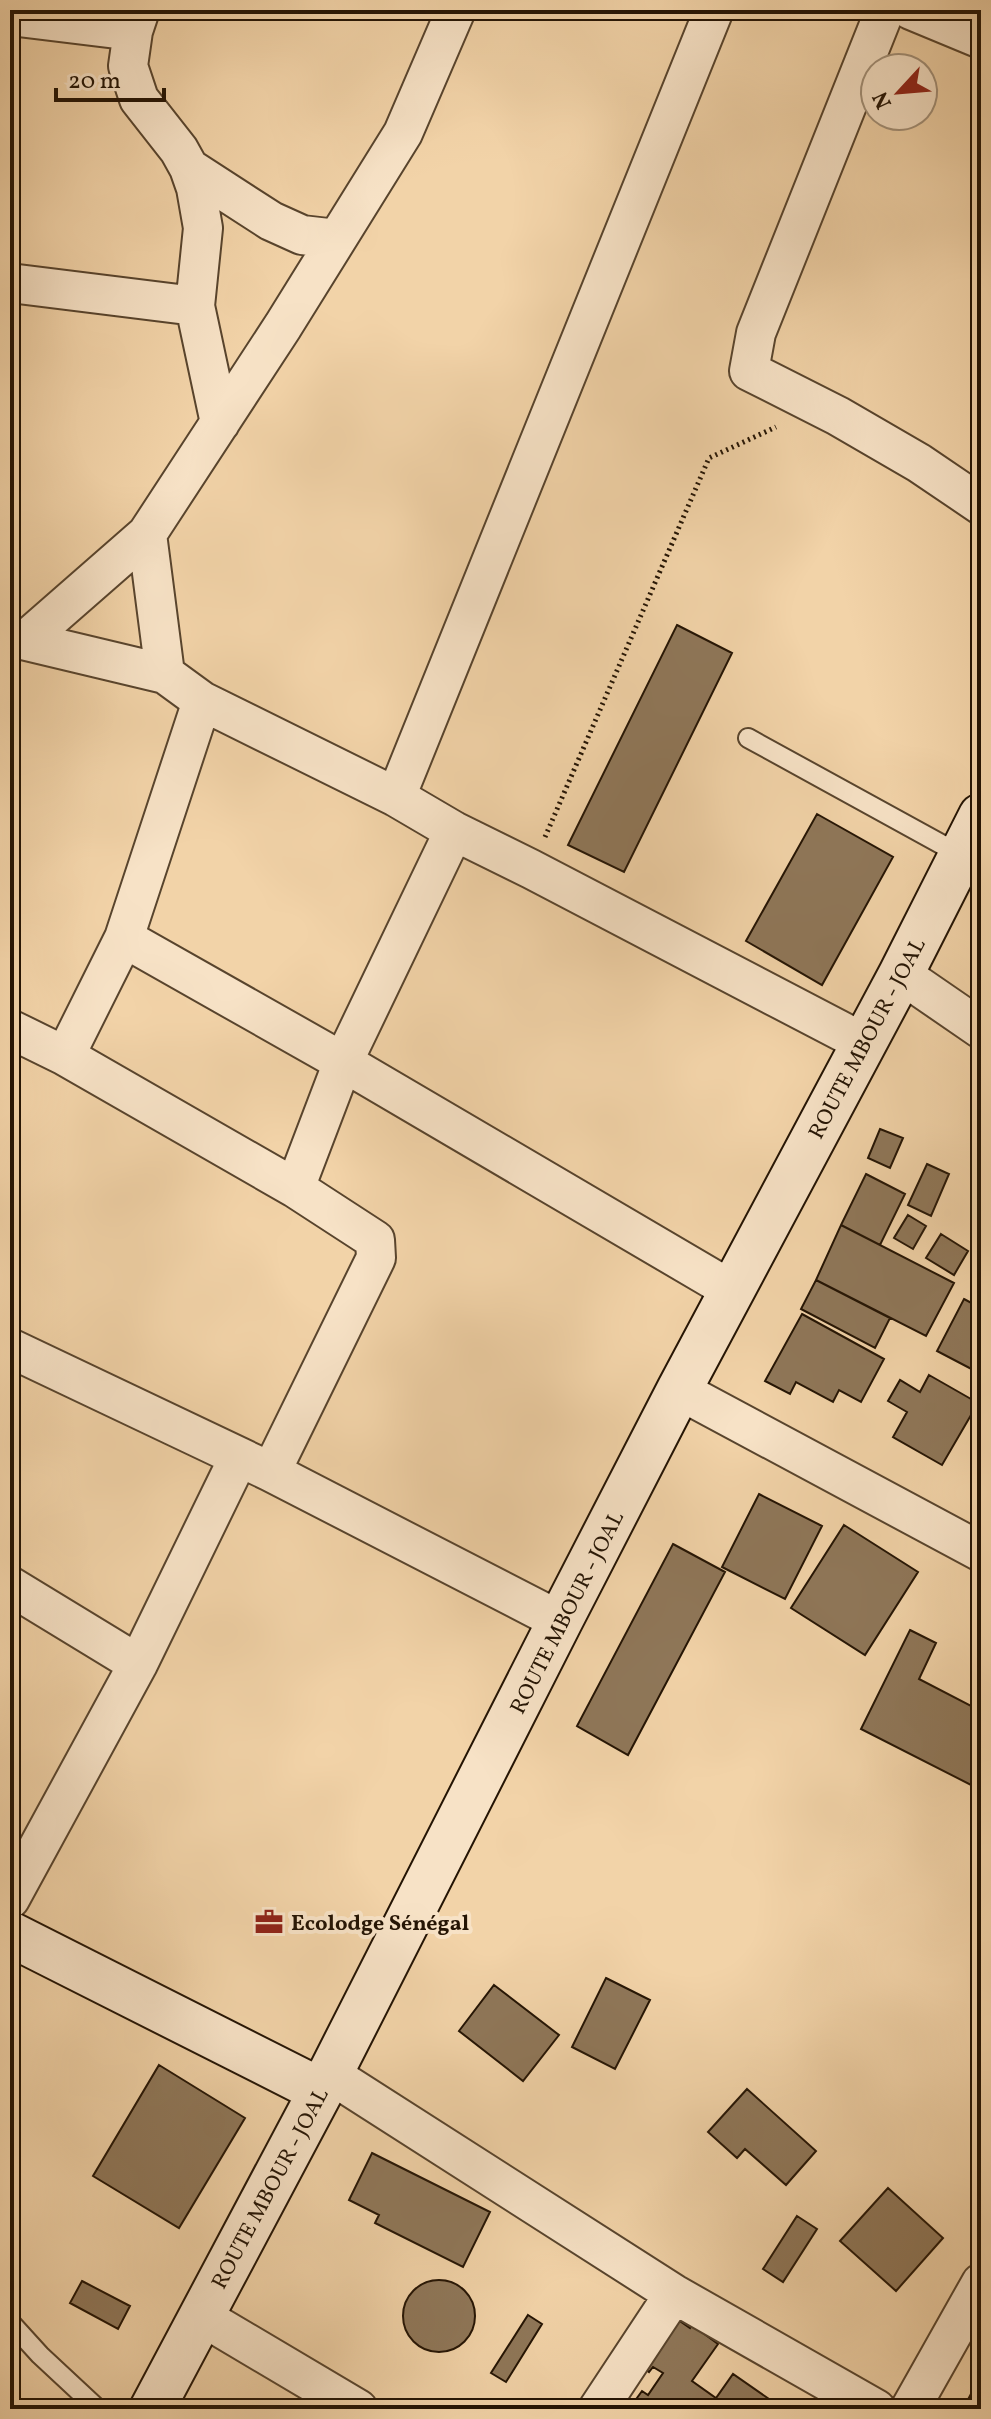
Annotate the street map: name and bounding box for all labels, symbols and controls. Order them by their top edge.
scale bar [56,52,164,102]
north arrow [859,52,939,132]
text: 20 m [68,65,121,99]
text: N [866,86,901,114]
street label: ROUTE MBOUR - JOAL [802,933,934,1145]
street label: ROUTE MBOUR - JOAL [504,1506,633,1720]
office icon: Ecolodge Sénégal [254,1907,284,1937]
place label: Ecolodge Sénégal [291,1909,469,1940]
street label: ROUTE MBOUR - JOAL [205,2083,337,2295]

